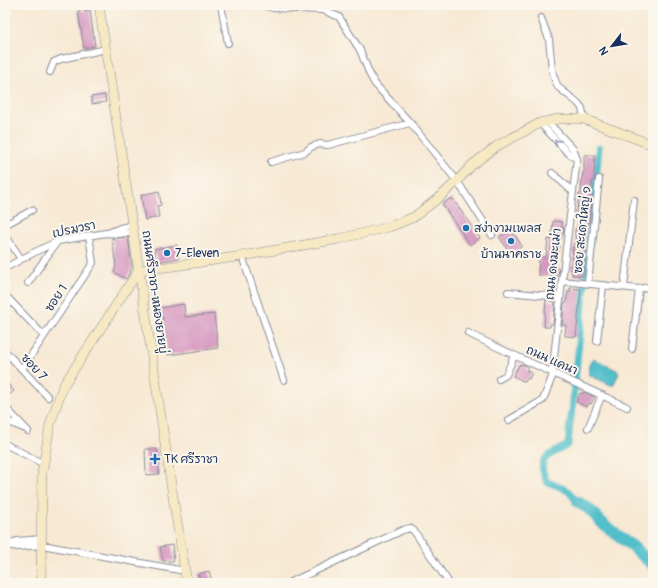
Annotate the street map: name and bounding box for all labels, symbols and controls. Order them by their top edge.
north arrow [592,26,632,66]
text: N [596,44,611,57]
one-way arrow [555,139,562,147]
street label: ซอย สะเดาใหญ่ ๑ [569,186,595,274]
street label: เปรมวรา [51,218,97,241]
place label: สง่างามเพลส [474,220,542,236]
marker: สง่างามเพลส [461,223,471,233]
street label: ถนน ดงมะเม่า [541,227,565,301]
street label: ถนนศรีราชา-หนองยายบู่ [137,229,172,355]
marker: บ้านนาคราช [506,236,516,246]
place label: 7-Eleven [175,246,220,261]
place label: บ้านนาคราช [481,247,541,262]
marker: 7-Eleven [162,248,172,258]
street label: ซอย 1 [42,282,71,315]
street label: ถนน แคนา [524,342,580,379]
street label: ซอย 7 [17,351,50,384]
place label: TK ศรีราชา [164,452,218,467]
marker: TK ศรีราชา [149,453,161,465]

